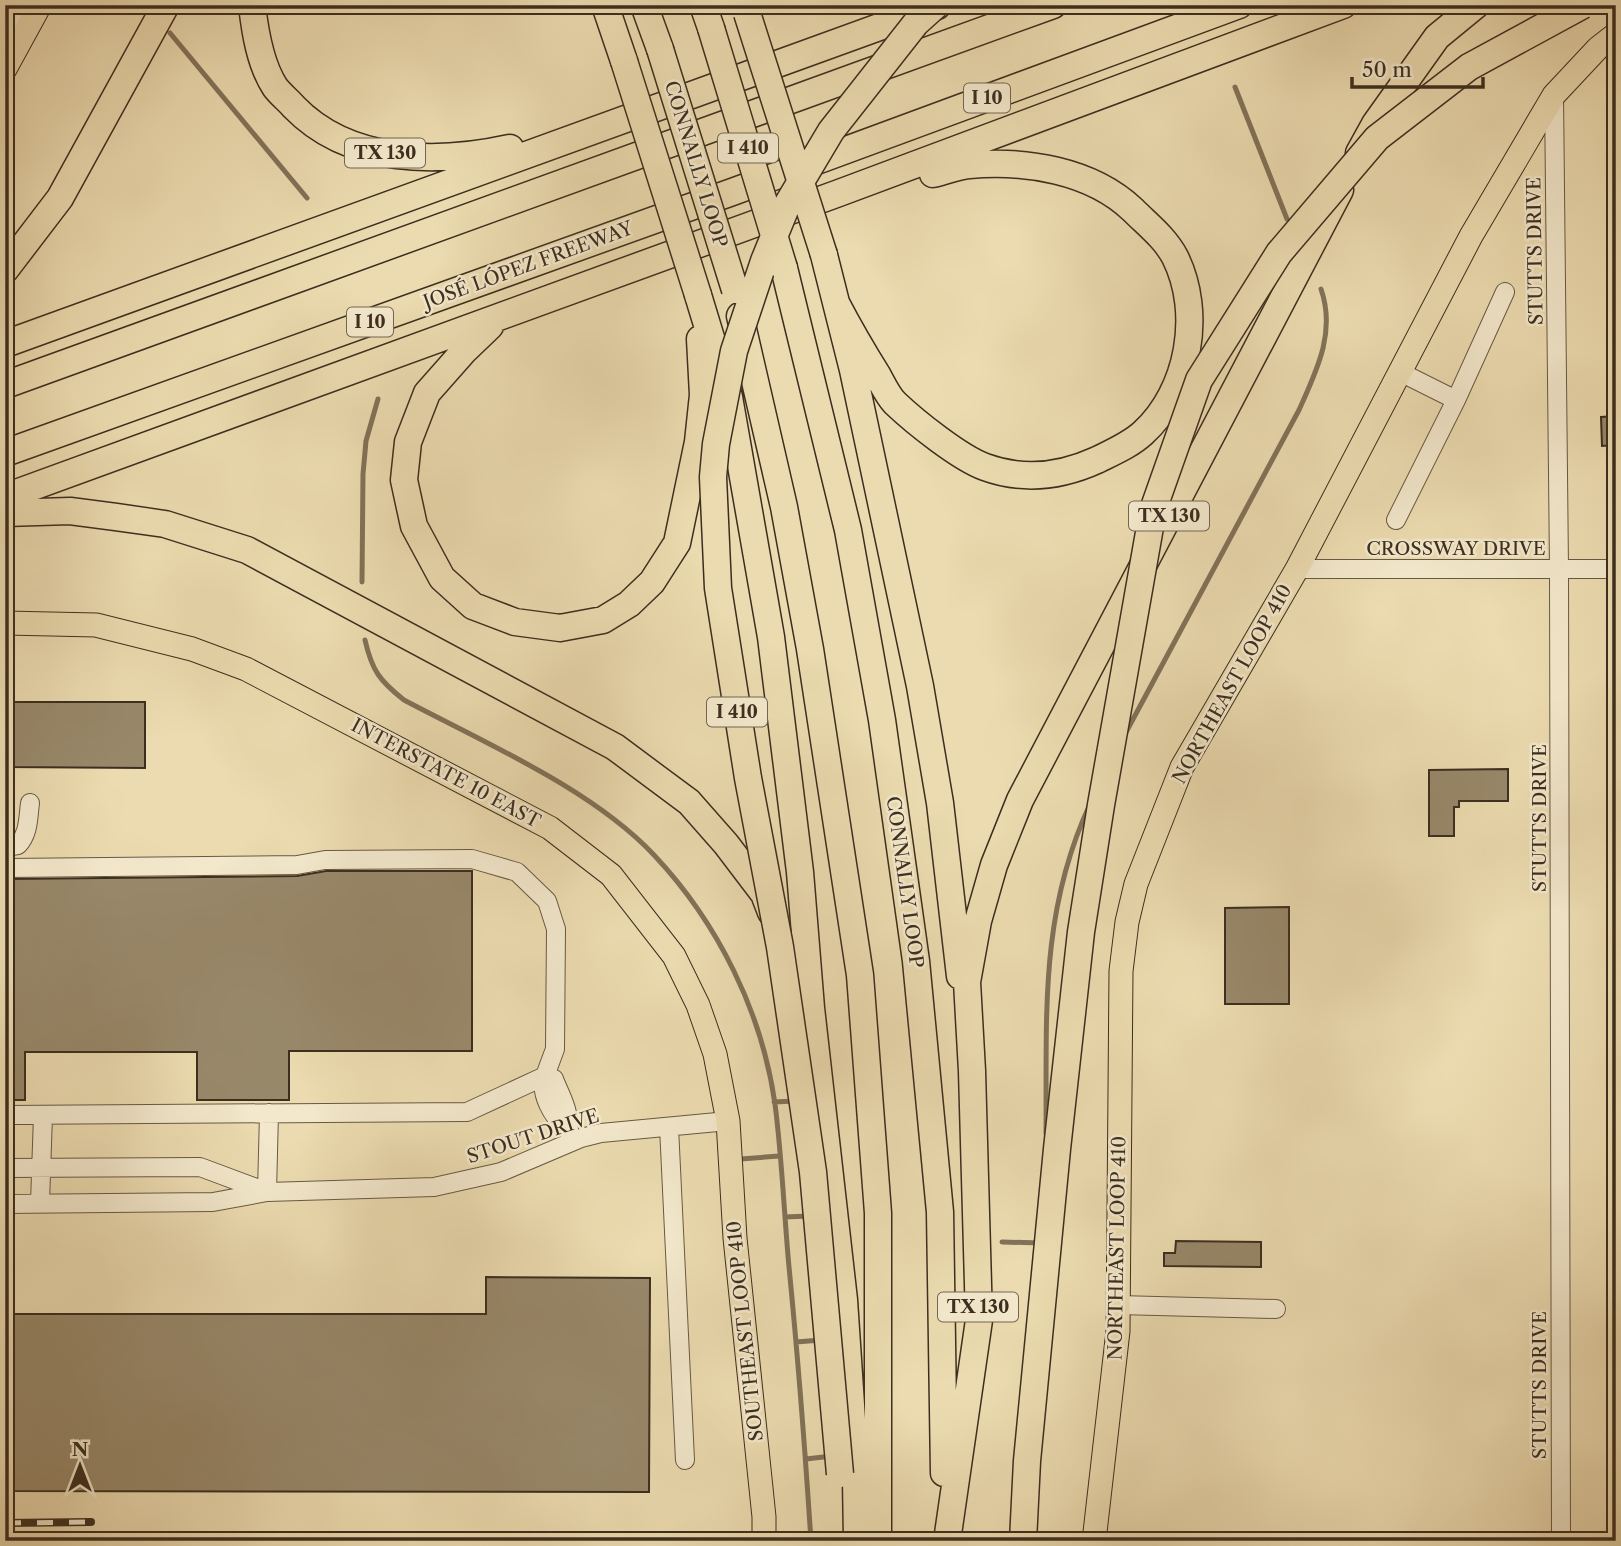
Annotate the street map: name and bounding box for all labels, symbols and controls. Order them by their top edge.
scale bar [1352,46,1483,90]
text: 50 m [1362,57,1412,82]
street label: CONNALLY LOOP [660,78,732,250]
road number: I 10 [964,84,1010,113]
road number: I 410 [718,134,778,162]
road number: TX 130 [345,138,425,168]
street label: STUTTS DRIVE [1522,177,1548,325]
street label: JOSÉ LÓPEZ FREEWAY [417,216,636,315]
road number: I 10 [347,308,393,336]
road number: TX 130 [1129,502,1209,530]
street label: CROSSWAY DRIVE [1366,537,1546,560]
street label: NORTHEAST LOOP 410 [1168,580,1296,788]
road number: I 410 [707,698,767,726]
street label: INTERSTATE 10 EAST [347,713,545,833]
street label: STUTTS DRIVE [1528,744,1551,892]
street label: CONNALLY LOOP [882,795,928,969]
street label: STOUT DRIVE [464,1104,602,1168]
street label: NORTHEAST LOOP 410 [1104,1136,1130,1360]
street label: SOUTHEAST LOOP 410 [722,1220,768,1442]
road number: TX 130 [938,1292,1018,1322]
street label: STUTTS DRIVE [1528,1311,1551,1459]
north arrow [46,1430,116,1500]
text: N [72,1438,88,1461]

